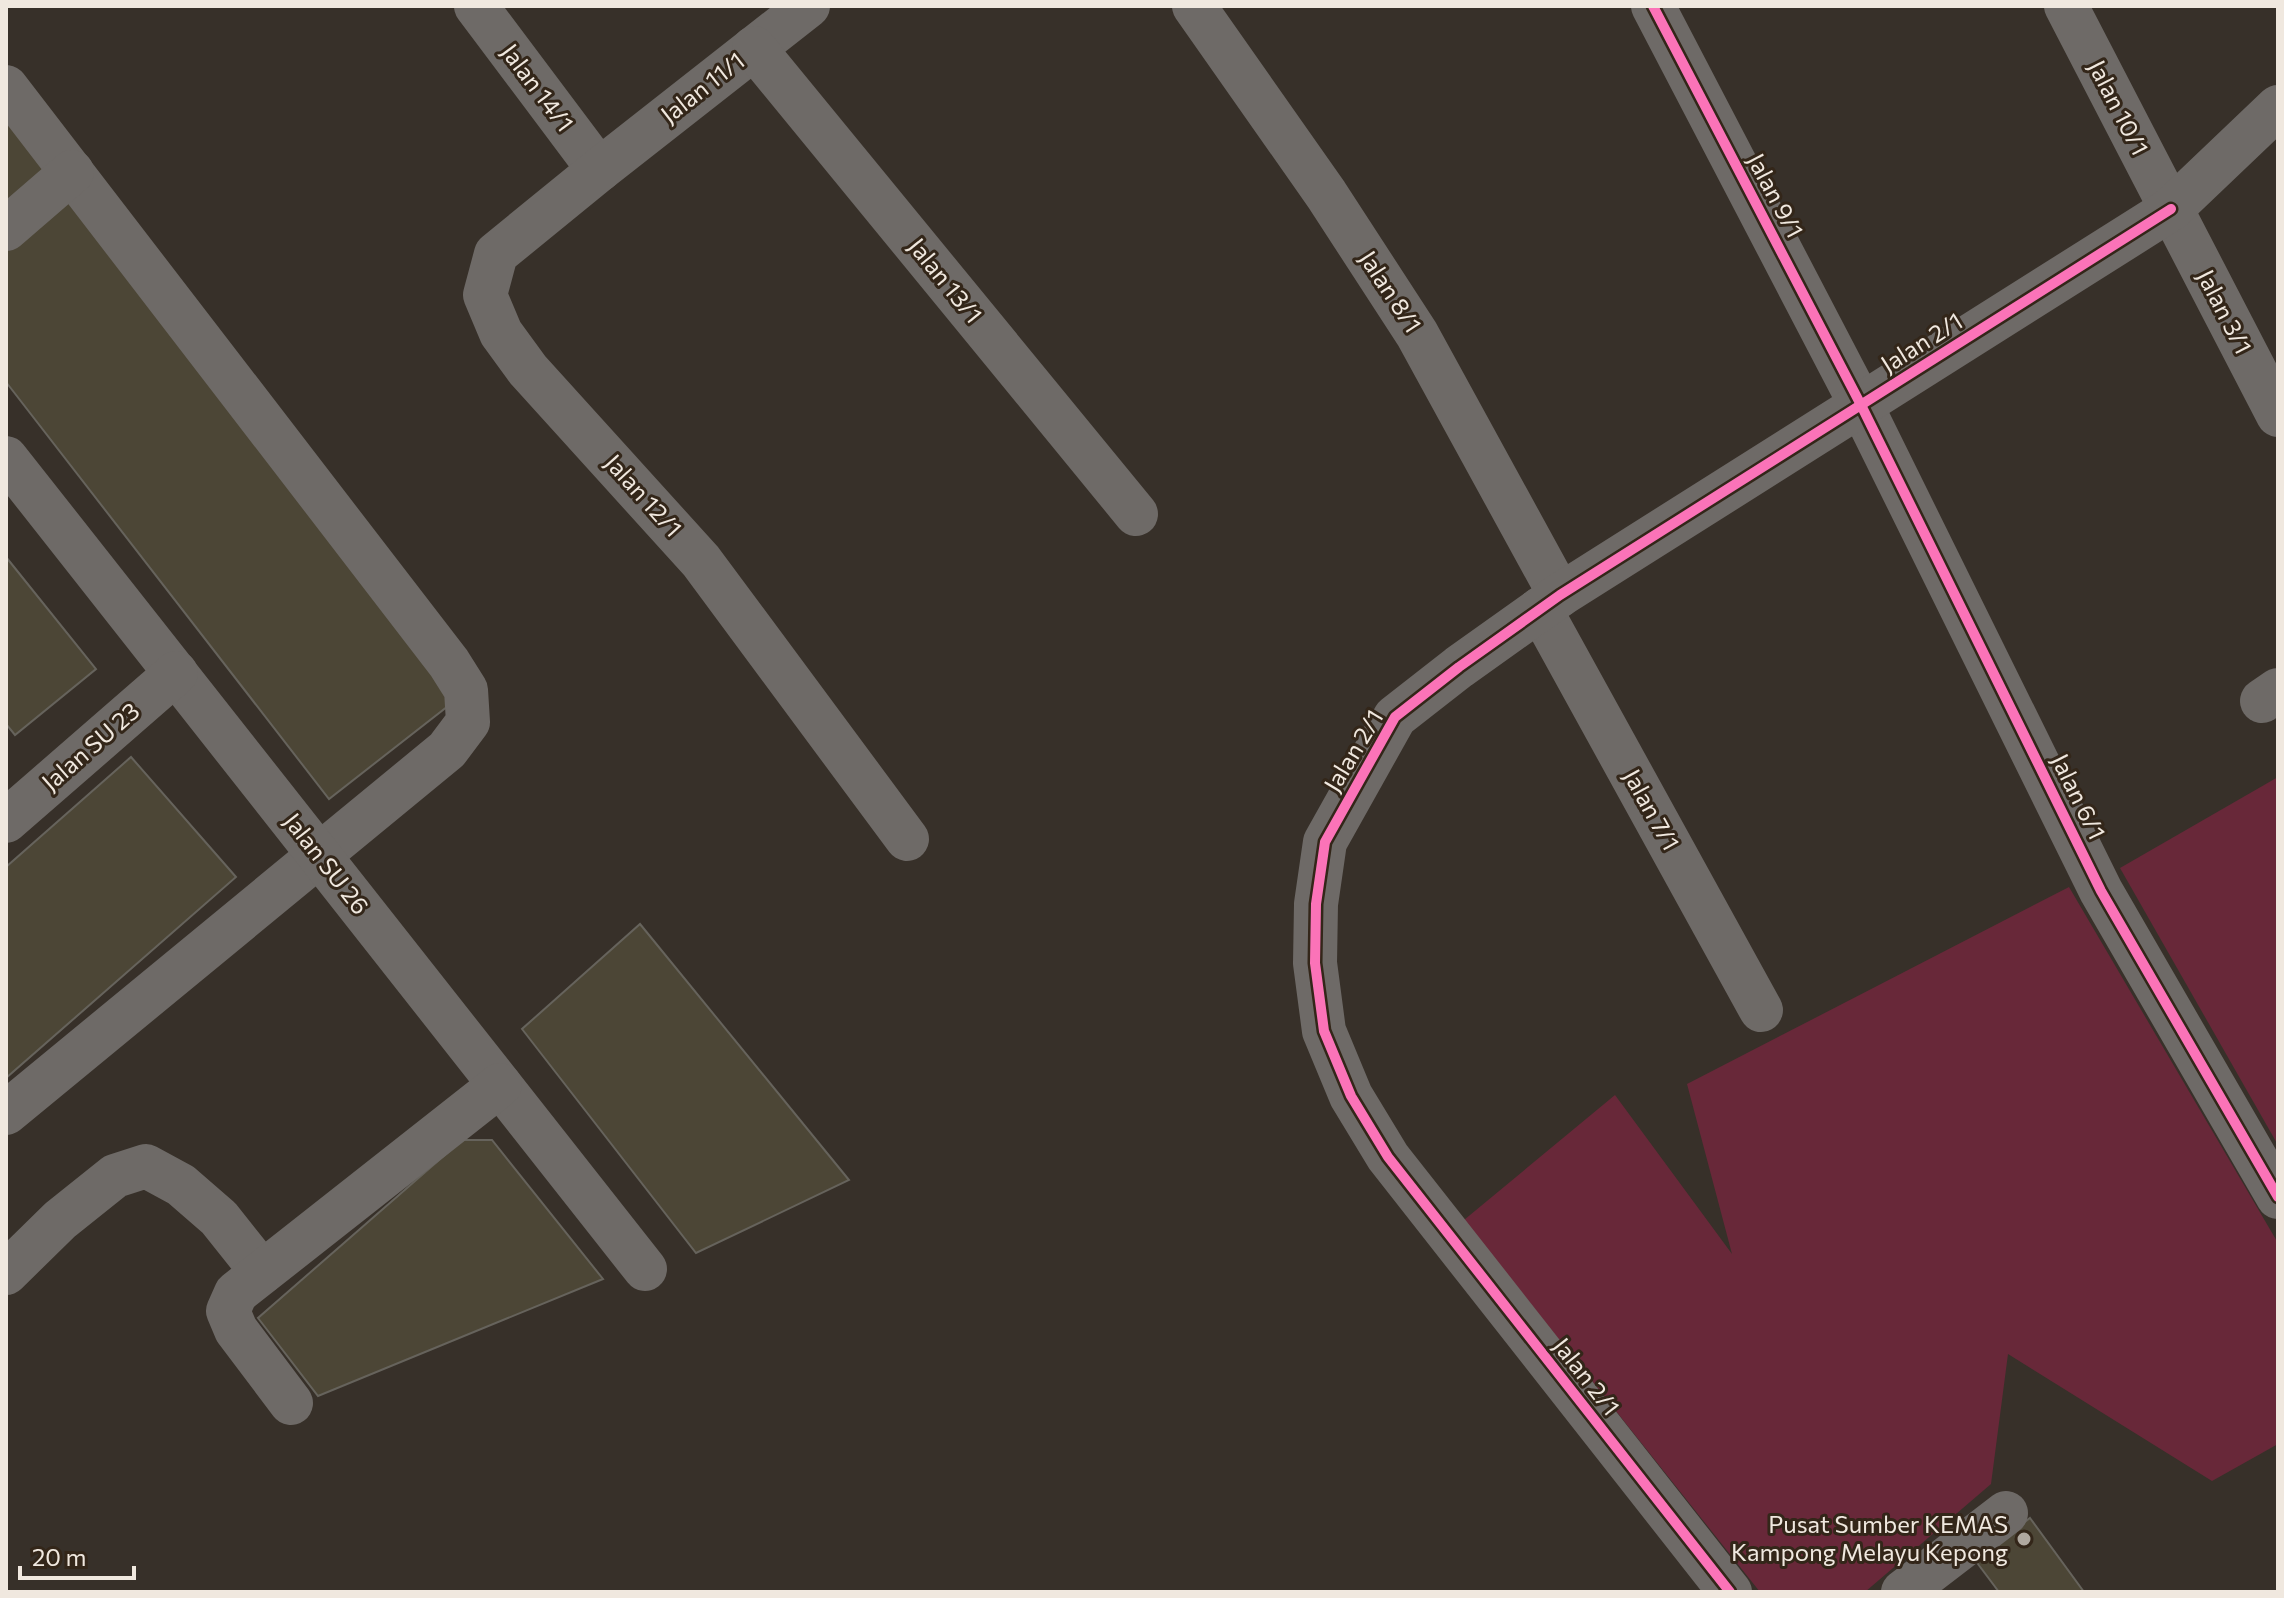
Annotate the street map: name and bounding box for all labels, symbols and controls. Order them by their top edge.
street label: Jalan 14/1 [496,38,581,137]
street label: Jalan 11/1 [655,45,750,128]
street label: Jalan 10/1 [2083,55,2156,160]
street label: Jalan 9/1 [1742,148,1811,243]
street label: Jalan 13/1 [903,232,989,328]
street label: Jalan 8/1 [1354,245,1428,337]
street label: Jalan 3/1 [2192,264,2259,358]
street label: Jalan 2/1 [1875,305,1967,378]
street label: Jalan 12/1 [600,448,689,542]
street label: Jalan SU 23 [35,696,145,796]
street label: Jalan 2/1 [1317,704,1389,797]
street label: Jalan 6/1 [2046,749,2112,844]
street label: Jalan 7/1 [1618,764,1686,855]
street label: Jalan SU 26 [279,807,376,920]
street label: Jalan 2/1 [1548,1331,1627,1421]
place label: Pusat Sumber KEMAS Kampong Melayu Kepong [1731,1509,2008,1566]
scale bar [20,1530,134,1580]
marker: Pusat Sumber KEMAS Kampong Melayu Kepong [2015,1530,2033,1548]
text: 20 m [32,1542,86,1571]

